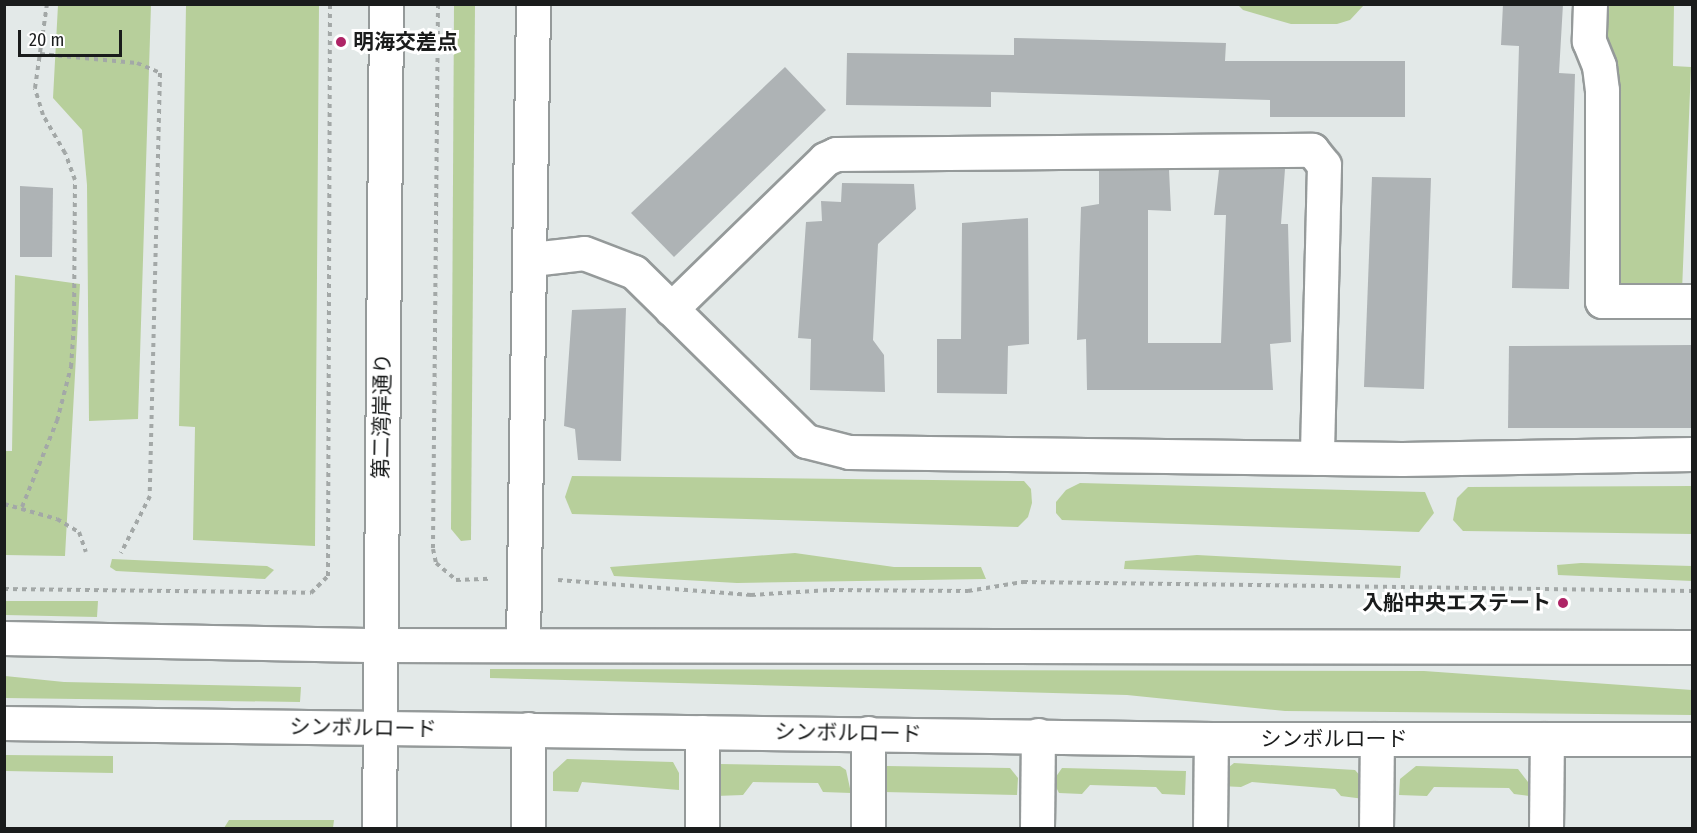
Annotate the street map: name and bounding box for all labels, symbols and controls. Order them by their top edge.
scale bar [21,18,124,56]
text: 20 m [29,29,64,51]
place label: 明海交差点 [353,29,458,55]
marker: 明海交差点 [334,35,348,49]
street label: 第二湾岸通り [368,353,396,479]
place label: 入船中央エステート [1362,590,1551,616]
marker: 入船中央エステート [1556,596,1570,610]
street label: シンボルロード [289,714,437,742]
street label: シンボルロード [774,719,922,747]
street label: シンボルロード [1261,726,1407,752]

